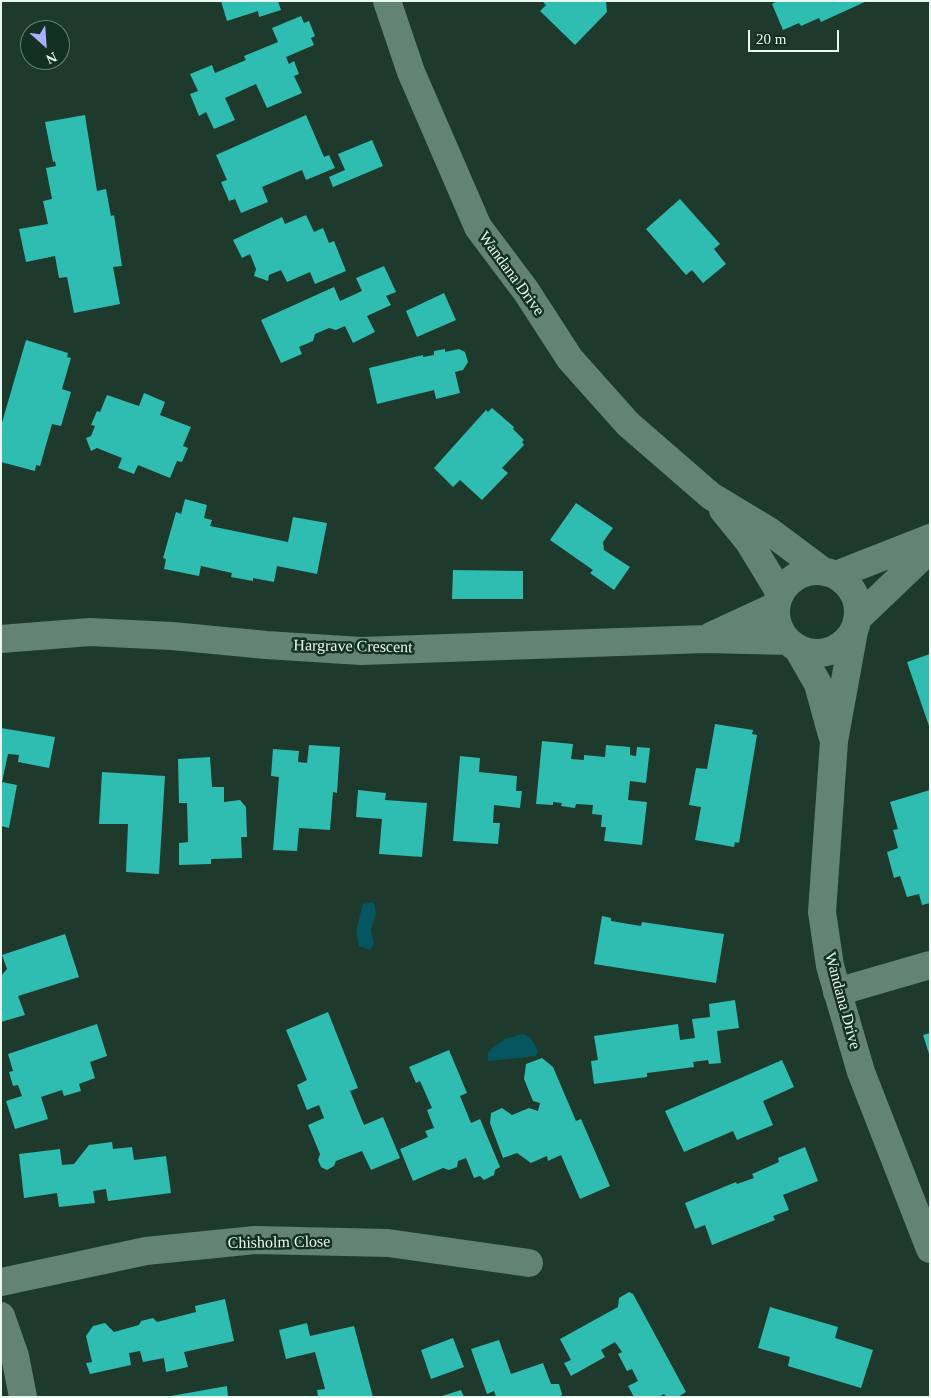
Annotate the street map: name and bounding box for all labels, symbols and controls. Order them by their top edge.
north arrow [20,20,70,70]
scale bar [751,20,842,52]
text: 20 m [756,31,786,47]
text: N [44,49,59,67]
street label: Wandana Drive [474,228,548,320]
street label: Hargrave Crescent [293,636,413,658]
street label: Wandana Drive [820,950,864,1052]
street label: Chisholm Close [228,1233,330,1253]

